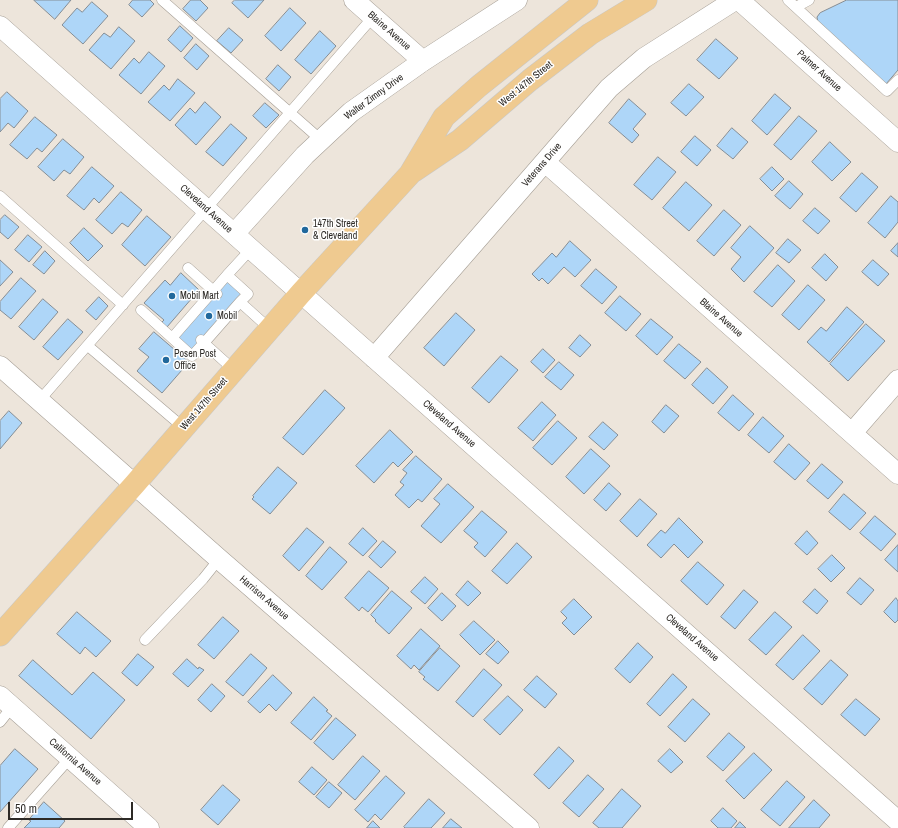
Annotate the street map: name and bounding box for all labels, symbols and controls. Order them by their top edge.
street label: Blaine Avenue [365,9,413,53]
street label: Palmer Avenue [794,48,844,94]
street label: West 147th Street [497,59,555,109]
street label: Walter Zimny Drive [342,71,406,123]
street label: Veterans Drive [520,141,564,189]
street label: Cleveland Avenue [177,182,235,236]
place label: 147th Street & Cleveland [313,218,358,242]
marker: 147th Street & Cleveland [300,225,310,235]
place label: Mobil Mart [180,290,219,302]
marker: Mobil Mart [167,291,177,301]
street label: Blaine Avenue [697,296,745,340]
place label: Mobil [217,310,237,322]
marker: Mobil [204,311,214,321]
place label: Posen Post Office [174,348,216,372]
marker: Posen Post Office [161,355,171,365]
street label: West 147th Street [178,375,230,433]
street label: Cleveland Avenue [420,398,478,450]
street label: Harrison Avenue [237,573,291,623]
street label: Cleveland Avenue [663,612,721,664]
street label: California Avenue [46,736,104,788]
scale bar [10,794,135,820]
text: 50 m [15,801,37,817]

